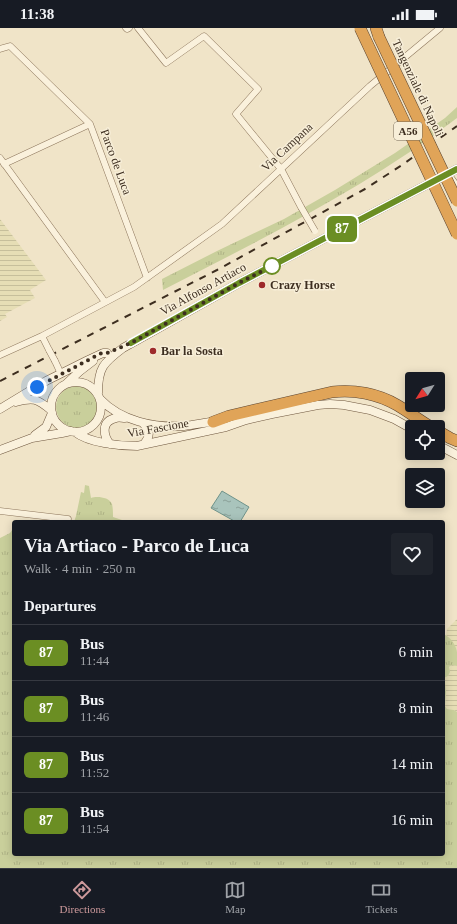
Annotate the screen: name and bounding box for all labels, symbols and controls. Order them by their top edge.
text: 11:38 [20,6,54,22]
street label: Tangenziale di Napoli [389,37,447,139]
street label: Via Campana [258,119,316,174]
road number: A56 [394,122,422,140]
street label: Parco de Luca [98,127,135,197]
line badge: 87 [324,216,360,242]
text: 87 [335,221,349,236]
unlabelled marker [263,257,281,275]
street label: Via Alfonso Artiaco [158,260,248,318]
place label: Crazy Horse [270,278,336,292]
marker: Crazy Horse [257,280,267,290]
place label: Bar la Sosta [161,344,223,358]
marker: Bar la Sosta [148,346,158,356]
north arrow [405,372,445,412]
map controls [405,372,445,508]
your location [27,377,47,397]
street label: Via Fascione [126,416,190,440]
button: locate [405,420,445,460]
button: layers [405,468,445,508]
button: heart [391,533,433,575]
text: Via Artiaco - Parco de Luca [24,535,249,556]
text: Walk · 4 min · 250 m [24,561,136,576]
text: Departures [24,598,96,614]
text: Bus [80,636,104,652]
text: 6 min [398,644,433,660]
text: 87 [39,645,53,660]
text: 11:44 [80,653,109,668]
text: Bus [80,692,104,708]
text: 8 min [398,700,433,716]
text: 87 [39,701,53,716]
text: 11:46 [80,709,109,724]
text: Bus [80,748,104,764]
text: 14 min [391,756,433,772]
text: 87 [39,757,53,772]
text: 11:52 [80,765,109,780]
text: Bus [80,804,104,820]
text: 16 min [391,812,433,828]
text: 87 [39,813,53,828]
text: 11:54 [80,821,109,836]
tab: Directions [60,879,105,915]
tab: Map [224,879,246,915]
tab: Tickets [365,879,397,915]

